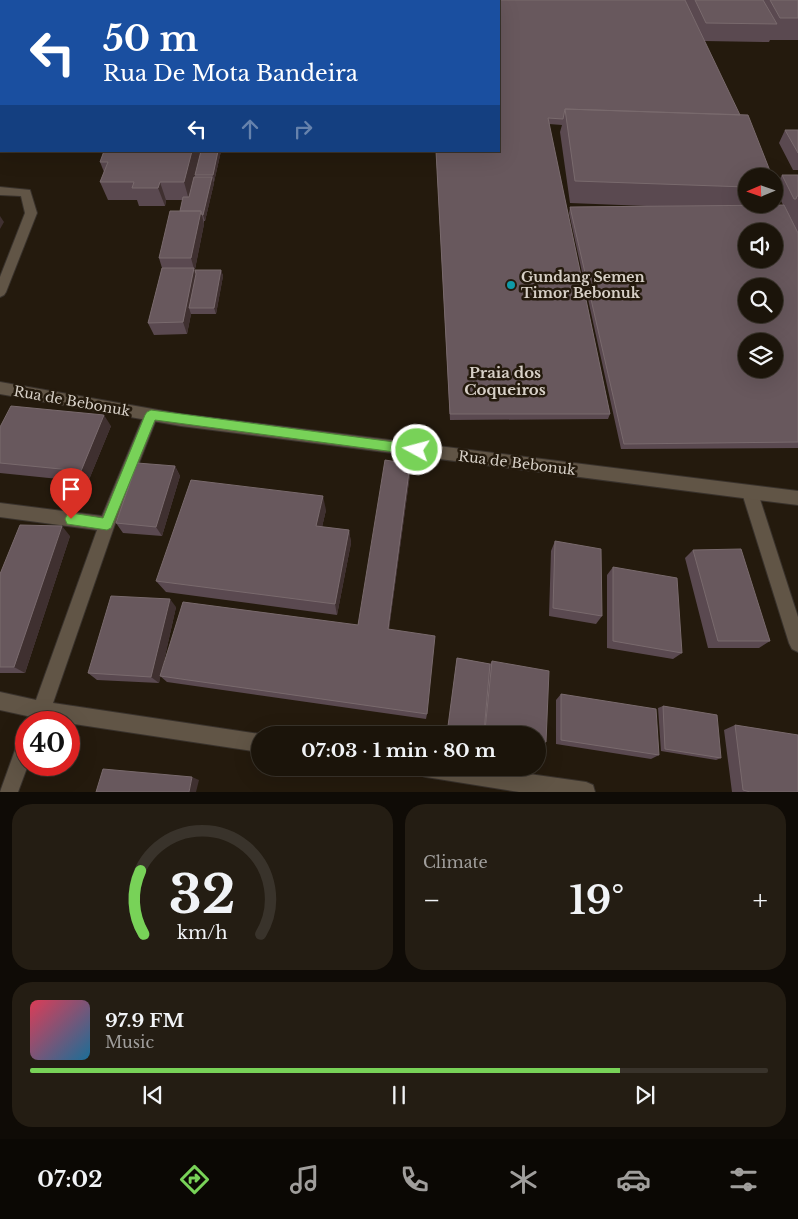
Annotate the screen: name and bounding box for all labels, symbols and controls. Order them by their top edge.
text: 50 m [103,17,198,60]
icon: left [20,20,85,85]
text: Rua De Mota Bandeira [103,60,358,87]
icon: left [183,115,211,143]
icon: ahead [236,115,264,143]
icon: right [289,115,317,143]
north arrow [738,168,782,212]
map controls [738,168,783,378]
button: sound [738,223,783,268]
place label: Gundang Semen Timor Bebonuk [521,268,645,302]
button: search [738,278,783,323]
marker: Gundang Semen Timor Bebonuk [505,279,517,291]
button: layers [738,333,783,378]
district label: Praia dos Coqueiros [464,363,546,399]
street label: Rua de Bebonuk [12,382,132,420]
position arrow [390,423,442,475]
street label: Rua de Bebonuk [457,447,577,479]
pin [50,468,92,519]
icon: arrive [57,475,85,503]
speed limit sign: 40 [15,711,80,776]
text: 07:03 · 1 min · 80 m [301,739,496,762]
text: Climate [423,852,488,872]
text: 32 [169,863,236,927]
text: 19° [569,877,624,924]
text: − [423,883,441,918]
text: + [753,883,768,918]
text: km/h [177,922,228,944]
text: 97.9 FM [105,1009,184,1032]
text: Music [105,1032,154,1052]
icon: previous [139,1081,167,1109]
icon: pause [385,1081,413,1109]
icon: next [631,1081,659,1109]
icon: directions [177,1162,212,1197]
icon: music [287,1162,322,1197]
icon: phone [397,1162,432,1197]
icon: climate [506,1162,541,1197]
icon: car [616,1162,651,1197]
icon: filters [726,1162,761,1197]
text: 07:02 [37,1166,103,1193]

